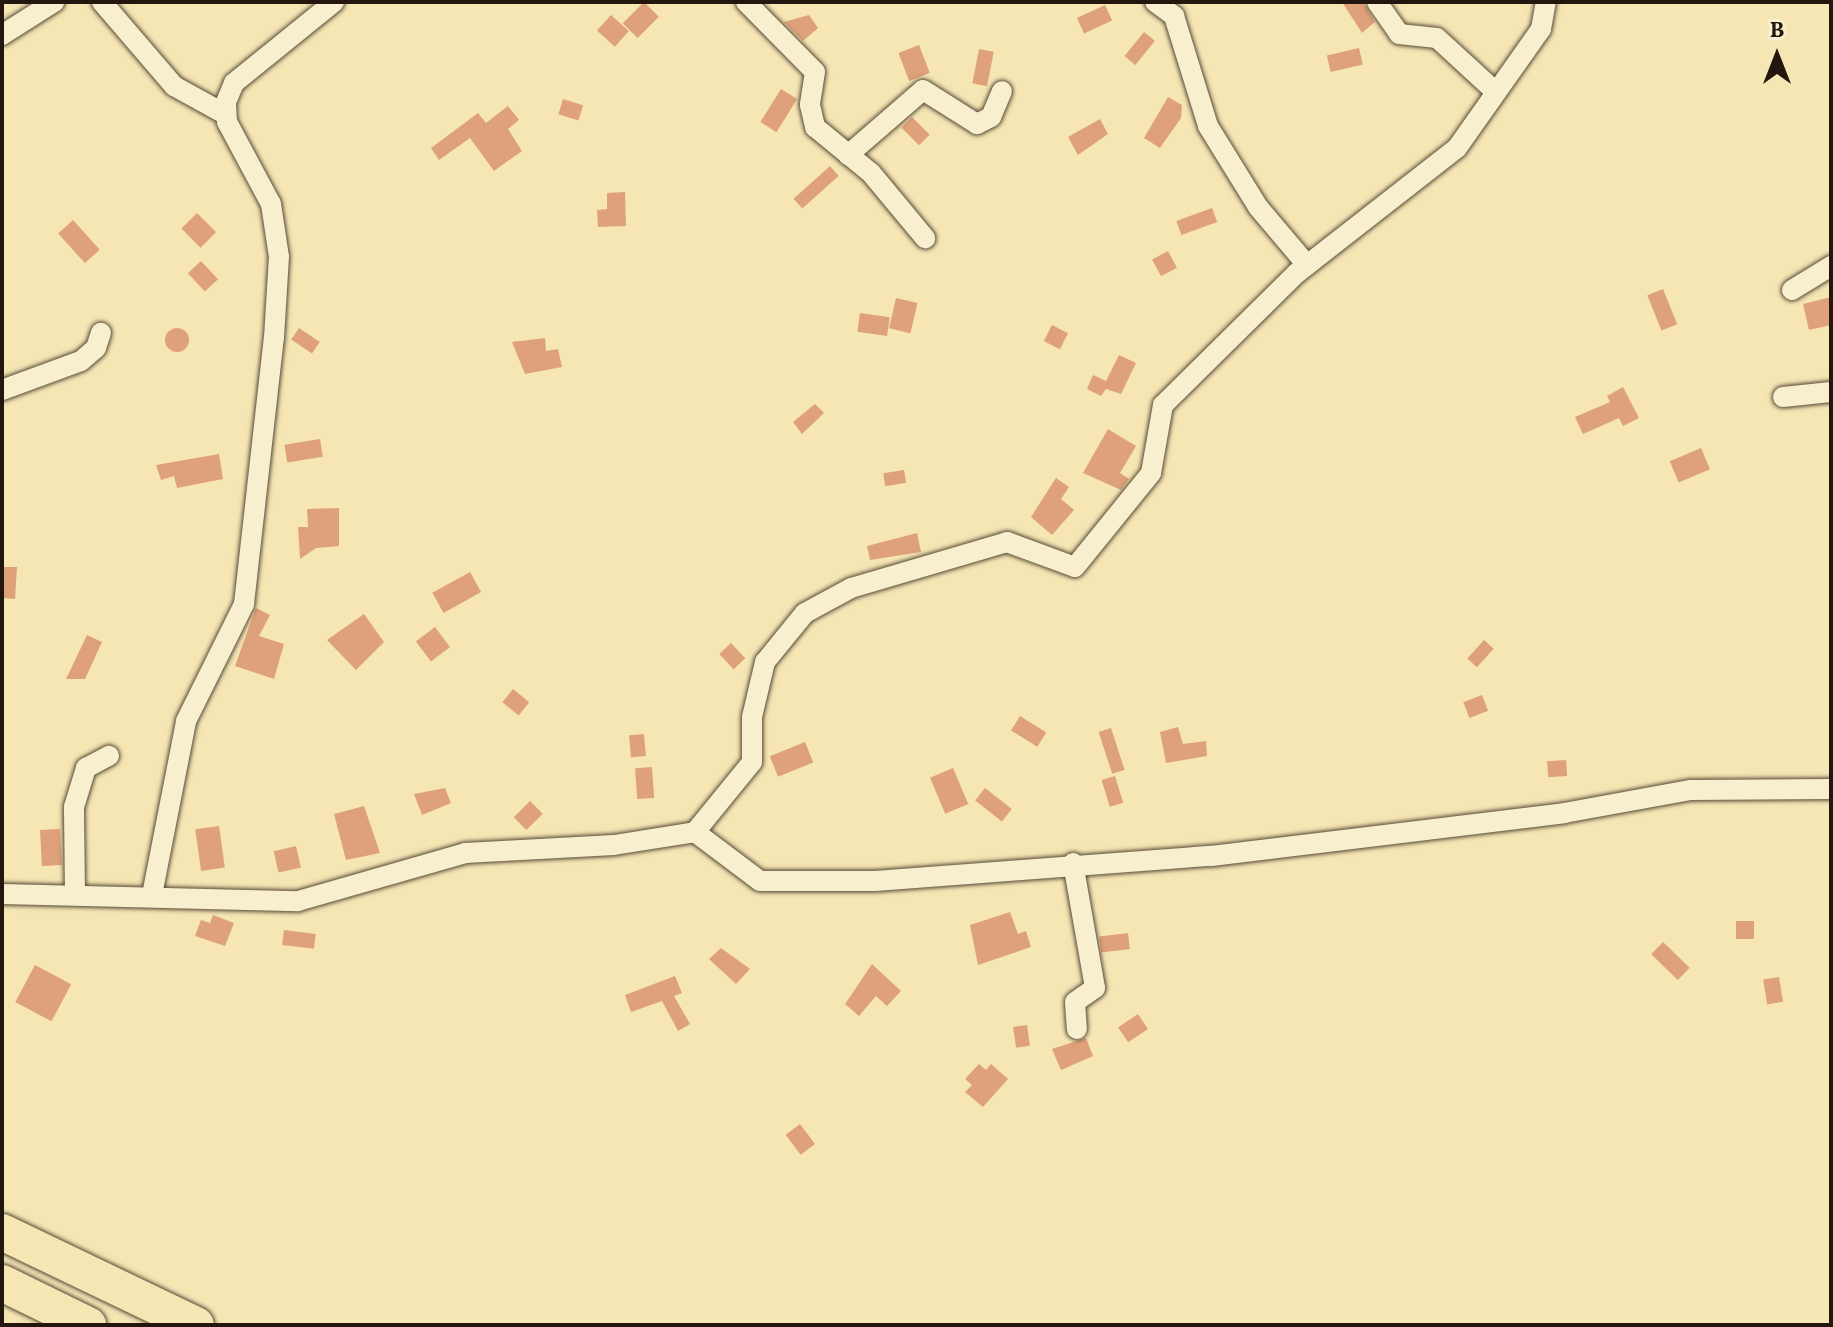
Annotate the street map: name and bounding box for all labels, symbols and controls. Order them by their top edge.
north arrow [1737,16,1817,96]
text: B [1770,16,1784,47]

